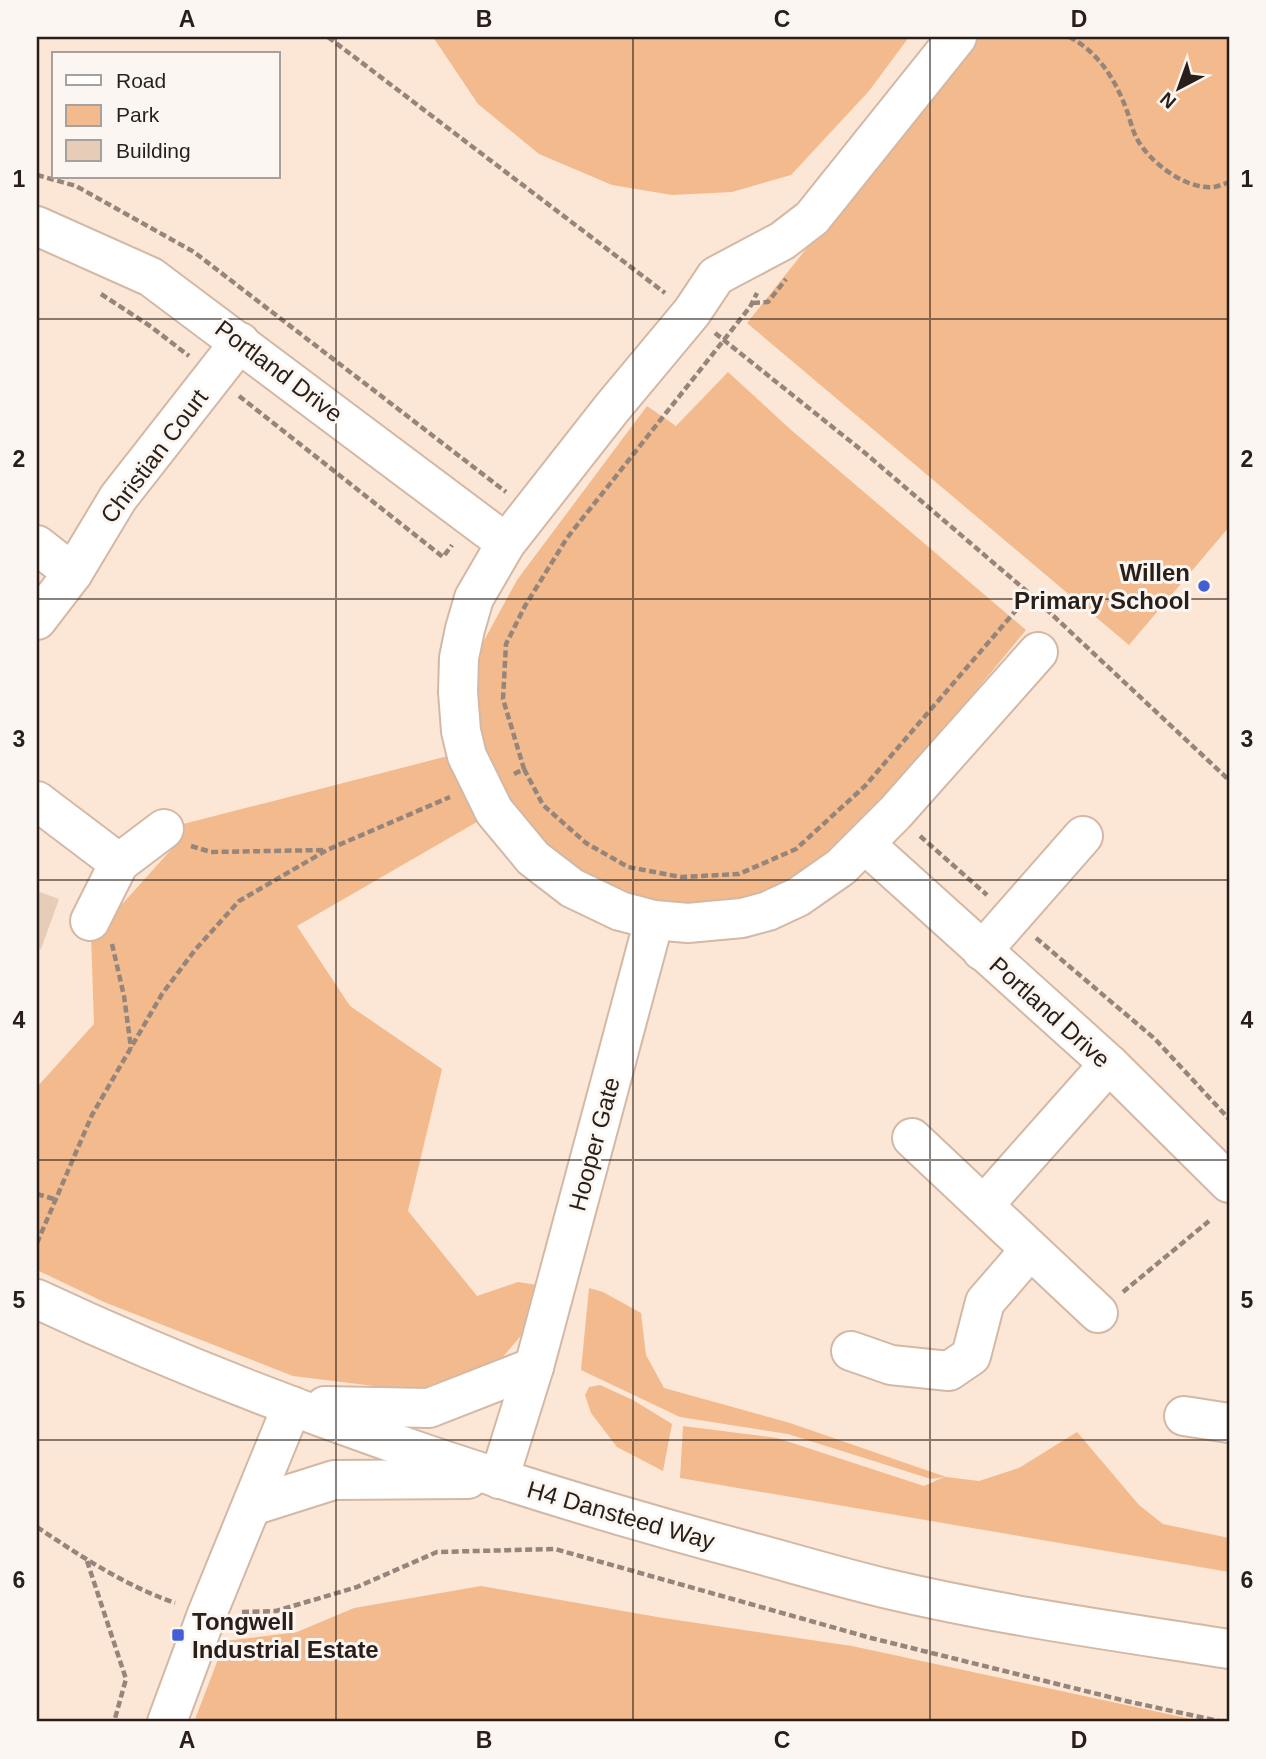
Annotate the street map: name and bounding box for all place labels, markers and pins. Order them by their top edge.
place label: Willen Primary School [1014,559,1190,614]
marker: Willen Primary School [1196,578,1212,594]
place label: Tongwell Industrial Estate [192,1608,379,1663]
marker: Tongwell Industrial Estate [170,1627,186,1643]

